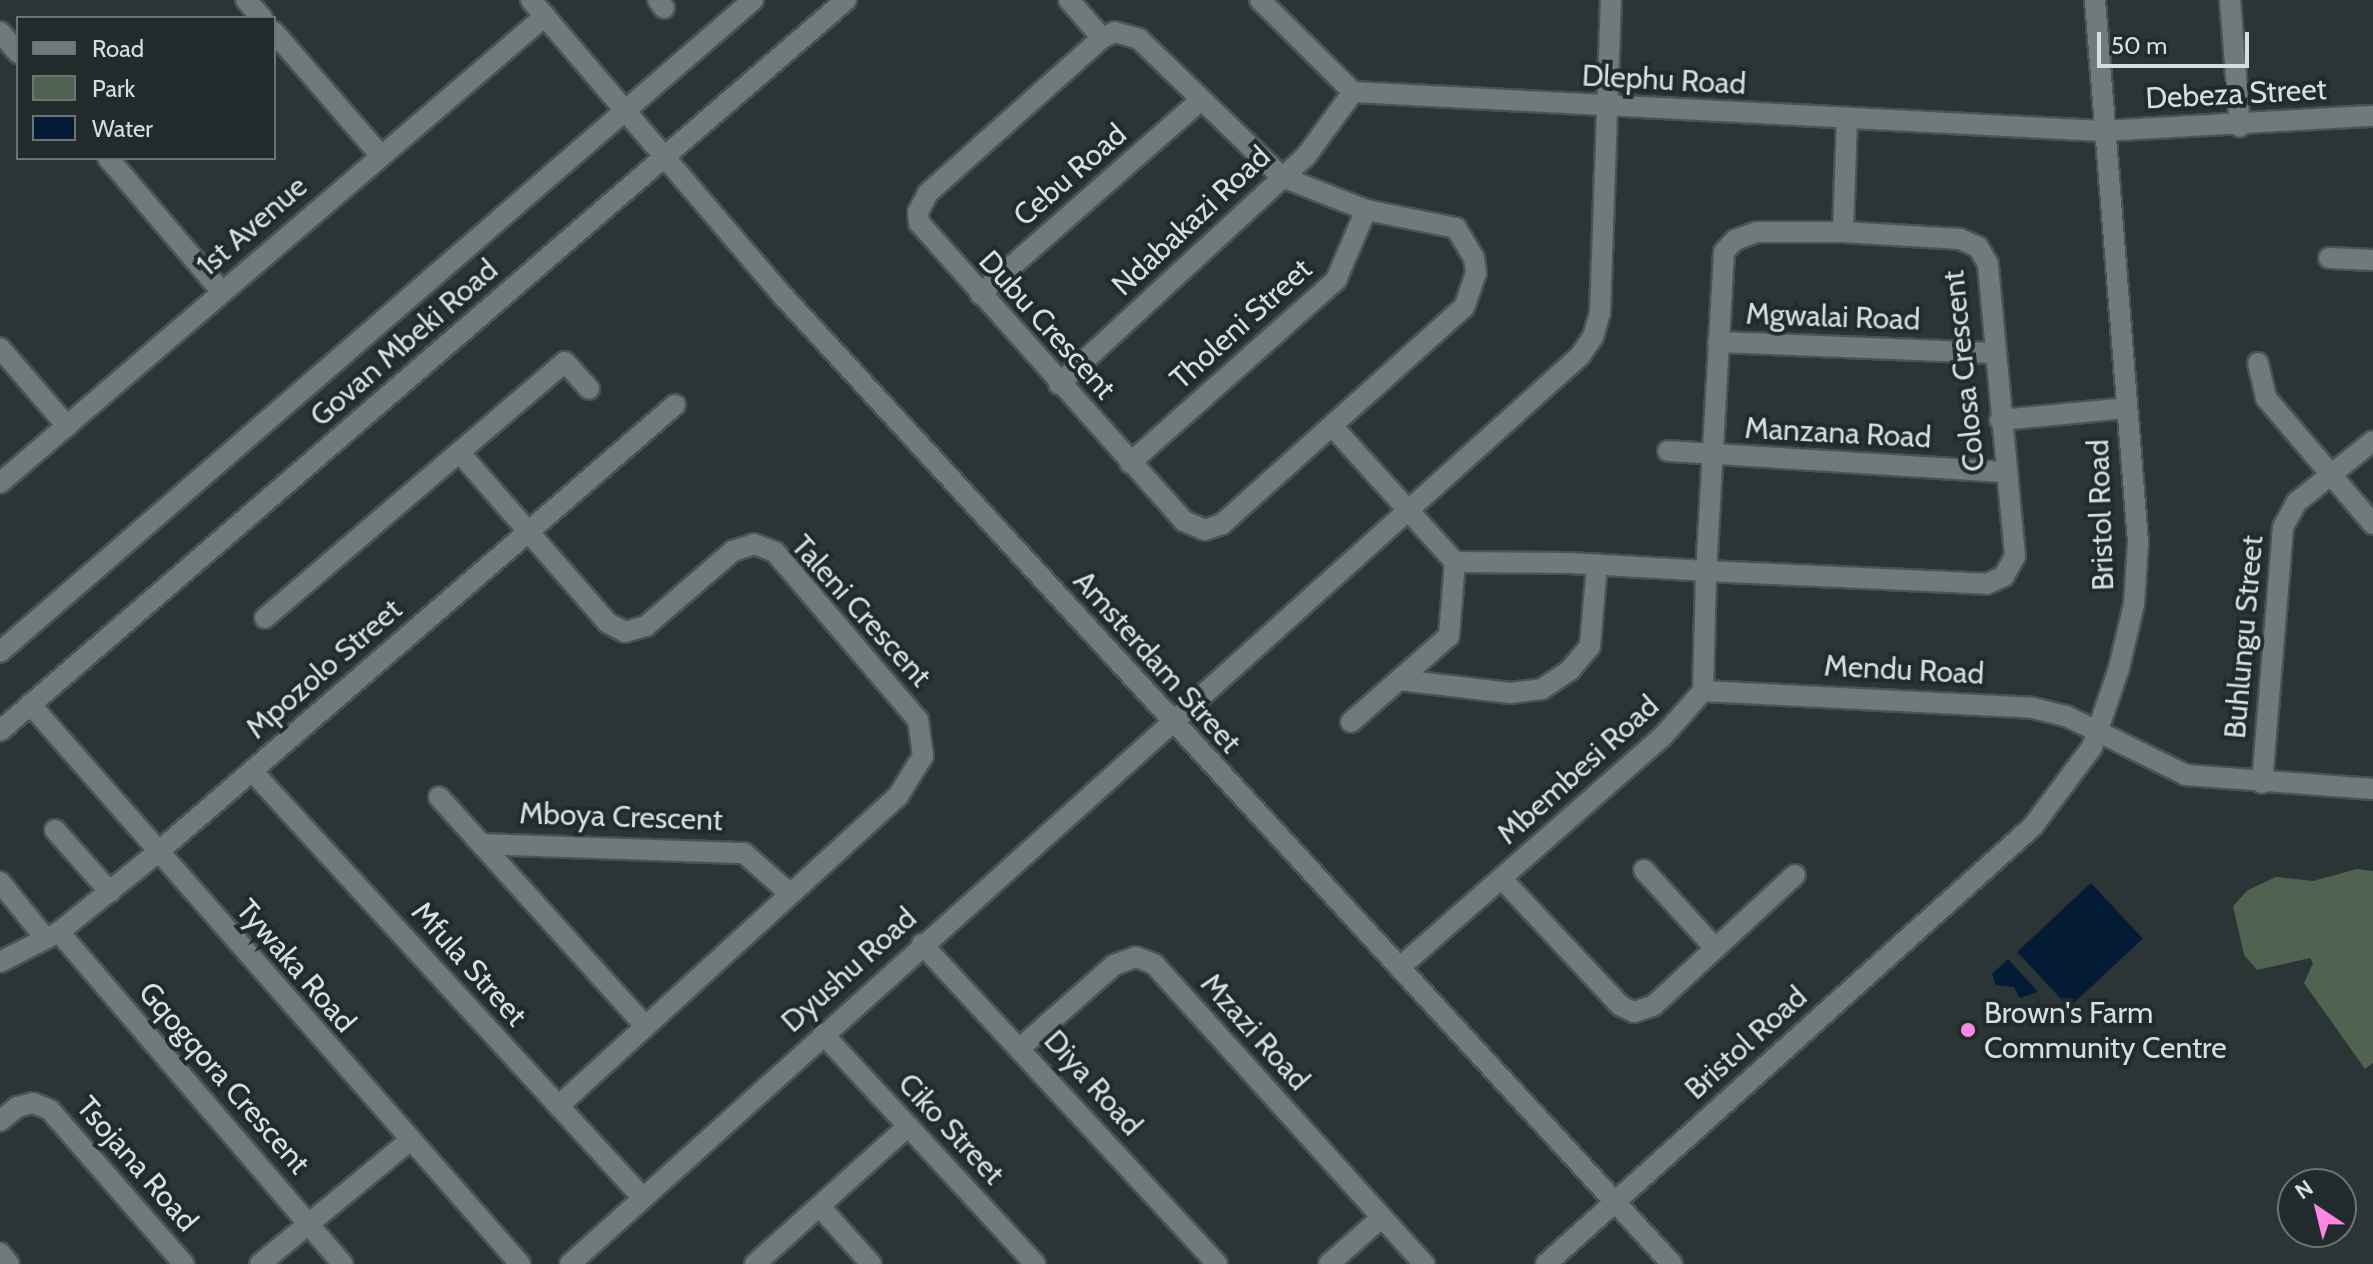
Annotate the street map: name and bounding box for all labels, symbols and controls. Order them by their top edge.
legend [16,16,276,160]
scale bar [2101,16,2253,66]
text: 50 m [2111,31,2167,60]
text: Road [92,34,144,63]
street label: Dlephu Road [1581,58,1747,102]
street label: Debeza Street [2144,71,2328,117]
text: Park [92,74,135,103]
text: Water [92,114,153,143]
street label: Cebu Road [1006,116,1134,234]
street label: Ndabakazi Road [1105,139,1277,303]
street label: 1st Avenue [190,168,314,284]
street label: Dubu Crescent [971,243,1123,407]
street label: Tholeni Street [1163,251,1319,397]
street label: Govan Mbeki Road [303,252,505,434]
street label: Colosa Crescent [1936,269,1992,473]
street label: Mgwalai Road [1745,296,1921,338]
street label: Manzana Road [1744,410,1932,456]
street label: Bristol Road [2080,439,2122,591]
street label: Taleni Crescent [784,528,938,694]
street label: Buhlungu Street [2217,534,2271,740]
street label: Amsterdam Street [1066,563,1248,761]
street label: Mpozolo Street [239,592,409,746]
street label: Mendu Road [1823,648,1985,692]
street label: Mbembesi Road [1490,688,1666,852]
street label: Mboya Crescent [519,795,723,839]
street label: Tywaka Road [229,892,363,1040]
street label: Mfula Street [404,894,534,1034]
street label: Dyushu Road [774,900,924,1040]
street label: Mzazi Road [1193,966,1317,1098]
street label: Gqogqora Crescent [131,975,317,1181]
street label: Bristol Road [1678,979,1814,1107]
place label: Brown's Farm Community Centre [1984,995,2227,1066]
marker: Brown's Farm Community Centre [1959,1021,1977,1039]
street label: Diya Road [1036,1023,1150,1143]
street label: Ciko Street [890,1066,1012,1192]
street label: Tsojana Road [69,1089,205,1239]
north arrow [2277,1168,2357,1248]
text: N [2290,1174,2318,1205]

